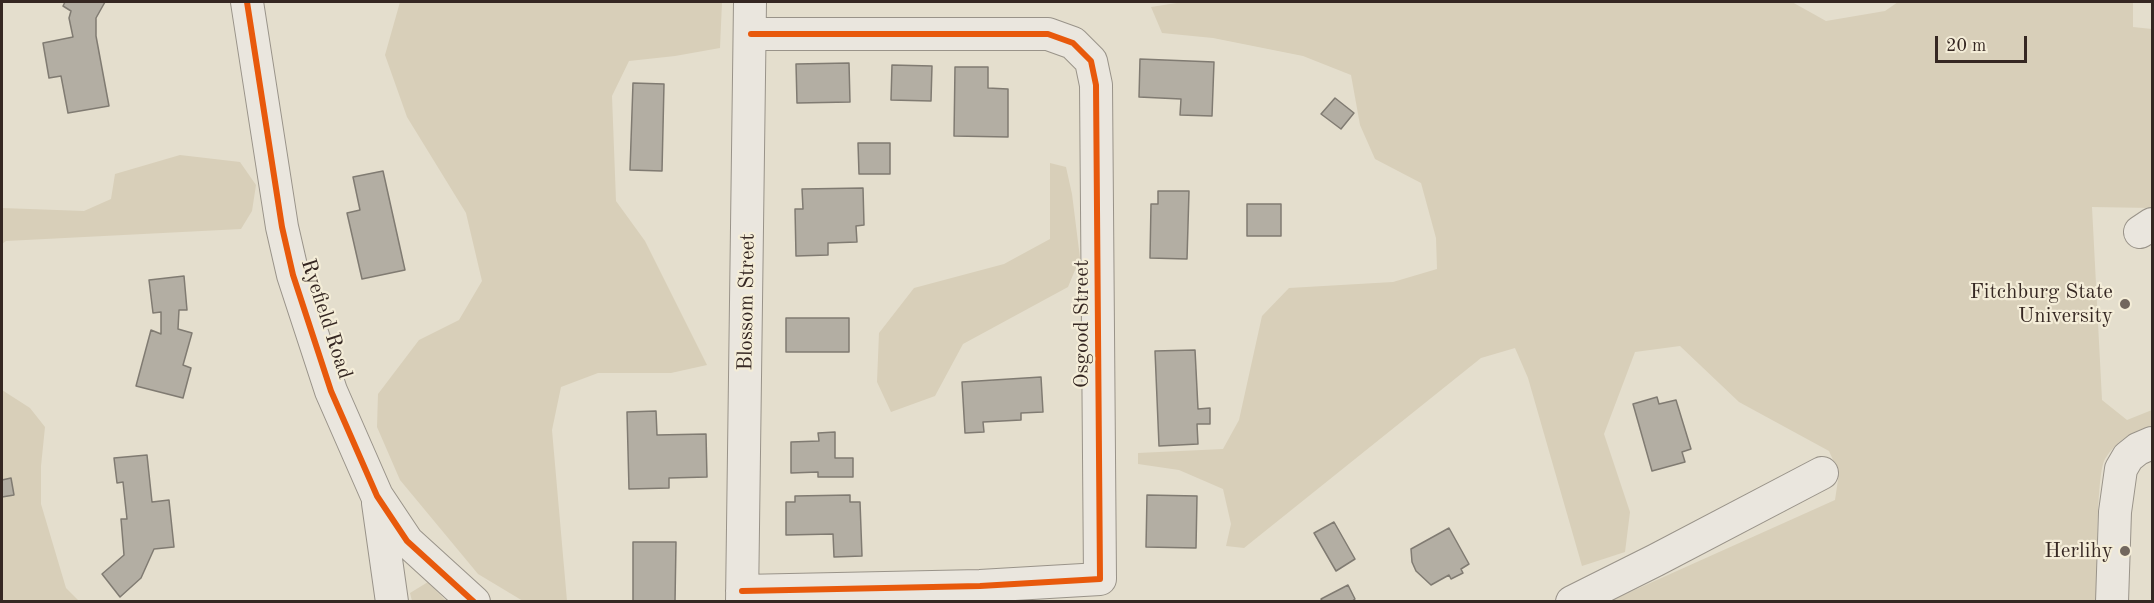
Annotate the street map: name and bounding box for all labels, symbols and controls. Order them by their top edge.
scale bar [1938,24,2030,62]
text: 20 m [1946,37,1986,55]
street label: Blossom Street [733,233,761,371]
street label: Ryefield Road [295,256,357,382]
street label: Osgood Street [1069,260,1095,388]
place label: Fitchburg State University [1970,279,2113,329]
marker: Fitchburg State University [2118,297,2132,311]
place label: Herlihy [2044,538,2113,564]
marker: Herlihy [2118,544,2132,558]

